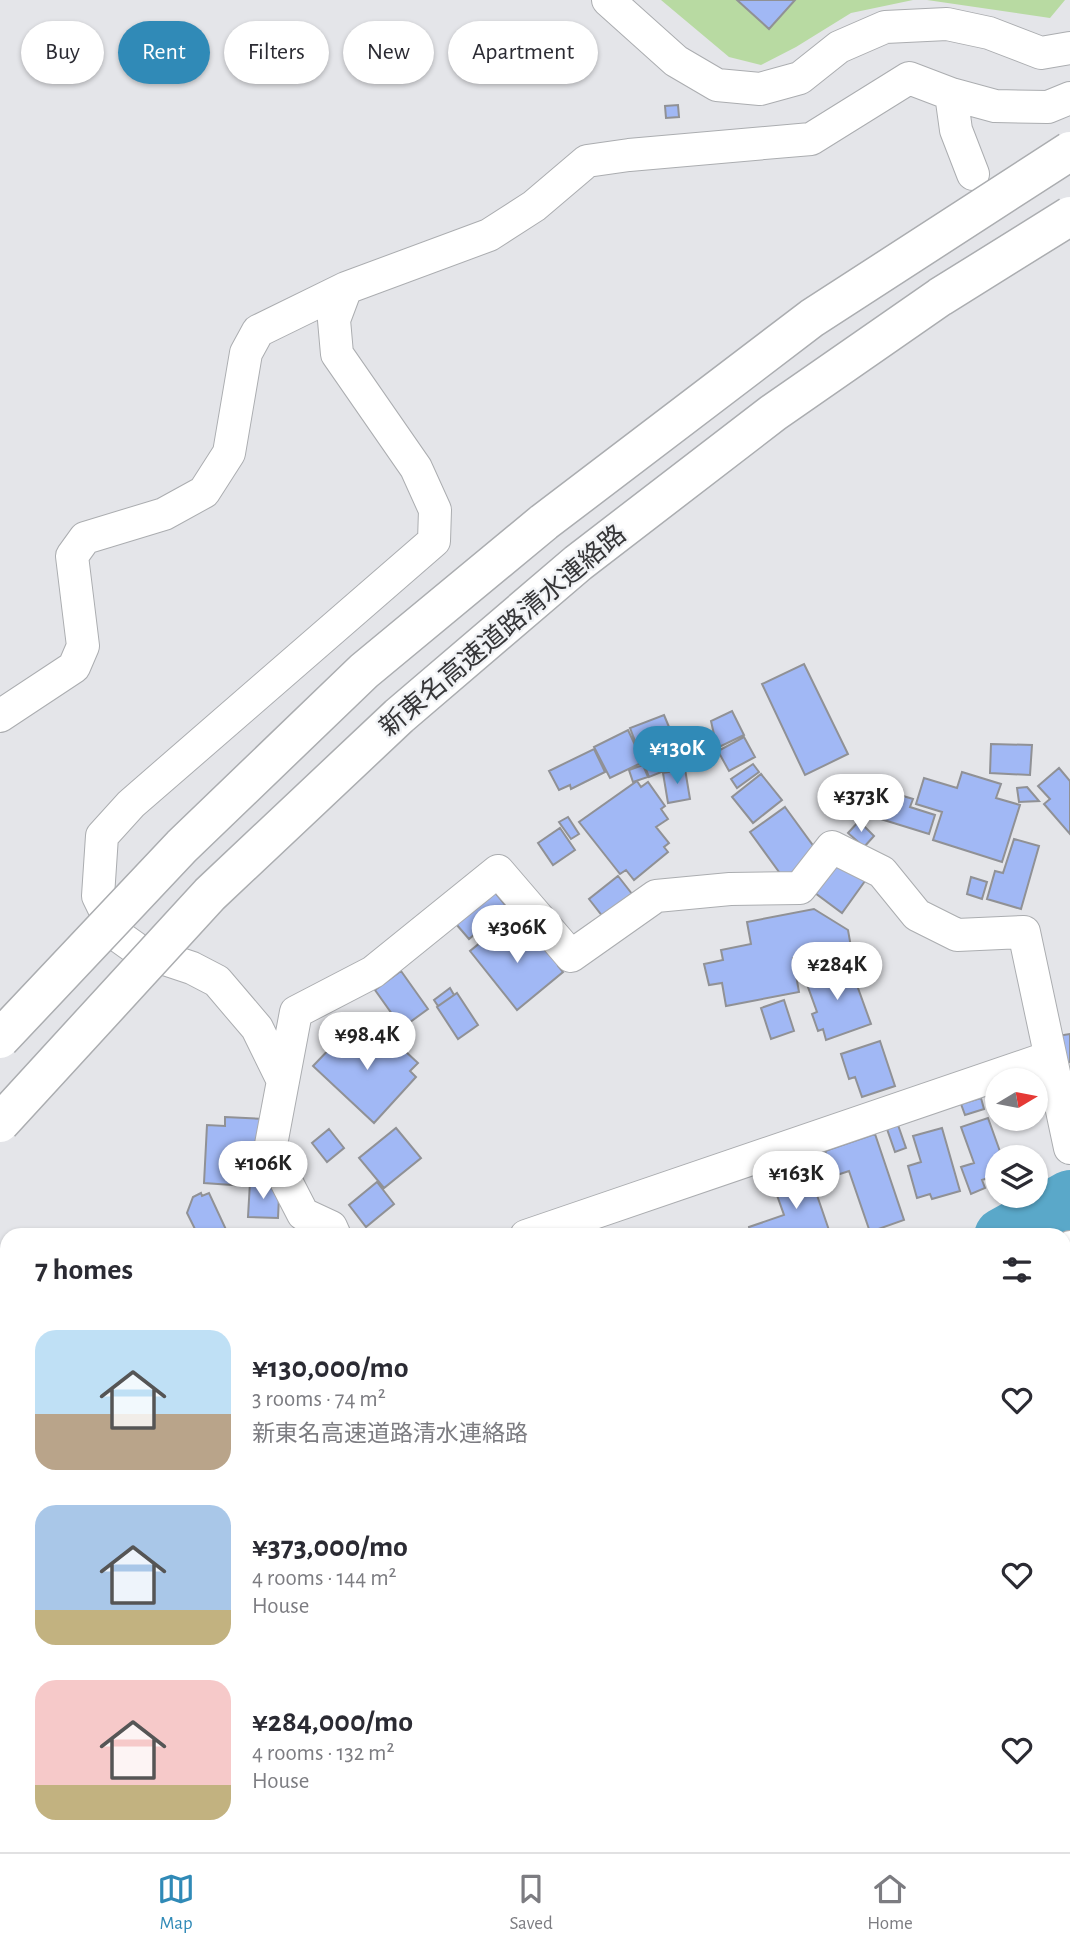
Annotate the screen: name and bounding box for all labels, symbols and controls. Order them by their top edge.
chip: Buy [21,21,104,84]
chip: Rent [118,21,210,84]
chip: Filters [224,21,329,84]
chip: New [343,21,434,84]
chip: Apartment [448,21,598,84]
street label: 新東名高速道路清水連絡路 [374,520,631,741]
pin: ¥130K [628,726,726,786]
text: ¥130K [649,737,705,760]
pin: ¥373K [812,774,910,834]
text: ¥373K [833,785,889,808]
pin: ¥306K [468,906,566,965]
text: ¥306K [488,916,546,939]
pin: ¥284K [788,942,886,1002]
text: ¥284K [807,953,867,976]
pin: ¥98.4K [310,1012,424,1072]
text: ¥98.4K [335,1023,399,1046]
north arrow [985,1068,1048,1130]
map controls [985,1068,1048,1208]
pin: ¥106K [214,1142,312,1201]
button: layers [985,1145,1048,1208]
text: ¥106K [235,1152,291,1175]
pin: ¥163K [747,1152,845,1211]
text: ¥163K [769,1162,823,1185]
icon: filters [998,1251,1036,1289]
text: 7 homes [35,1255,133,1285]
text: ¥130,000/mo [252,1353,408,1383]
icon: home [91,1358,175,1442]
icon: heart [998,1381,1036,1419]
text: 3 rooms · 74 m² [252,1388,386,1411]
text: 新東名高速道路清水連絡路 [252,1423,528,1446]
text: ¥373,000/mo [252,1532,408,1562]
icon: home [91,1533,175,1617]
icon: heart [998,1556,1036,1594]
text: 4 rooms · 144 m² [252,1567,397,1590]
text: House [252,1595,309,1618]
text: ¥284,000/mo [252,1707,413,1737]
icon: home [91,1708,175,1792]
icon: heart [998,1731,1036,1769]
text: 4 rooms · 132 m² [252,1742,394,1765]
text: House [252,1770,309,1793]
tab: Map [157,1870,195,1935]
tab: Saved [509,1870,553,1935]
tab: Home [867,1870,913,1935]

